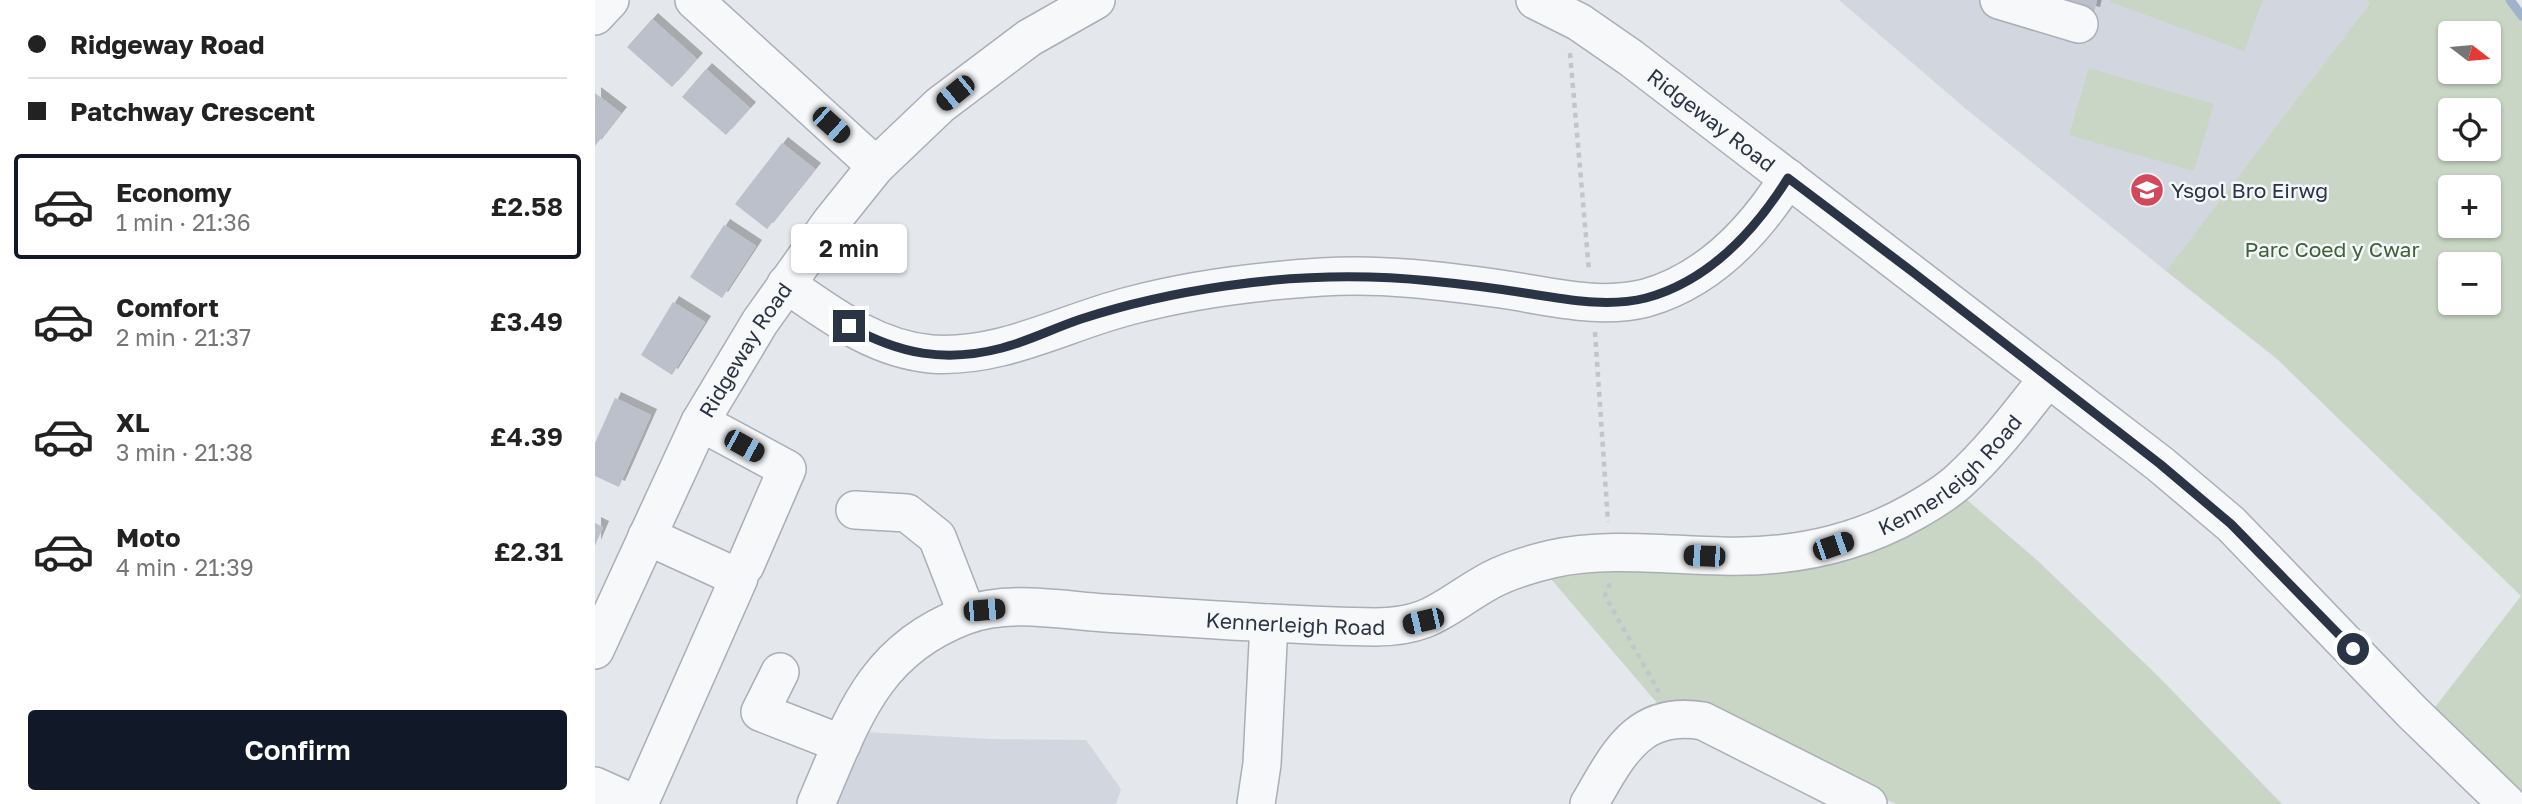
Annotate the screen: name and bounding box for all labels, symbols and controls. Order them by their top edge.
north arrow [2438,21,2501,84]
map controls [2438,21,2501,315]
text: Ridgeway Road [70,29,264,60]
street label: Ridgeway Road [1642,63,1781,177]
car [933,72,978,114]
text: Patchway Crescent [70,96,315,127]
button: locate [2438,98,2501,161]
car [809,103,854,147]
school or university icon: Ysgol Bro Eirwg [2128,171,2166,209]
icon: car [32,175,95,238]
button: + [2438,175,2501,238]
text: Economy [116,177,232,208]
place label: Ysgol Bro Eirwg [2171,177,2328,203]
text: £2.58 [491,191,563,222]
text: 1 min · 21:36 [116,208,251,236]
callout: 2 min [791,224,907,274]
text: 2 min [819,234,879,262]
park label: Parc Coed y Cwar [2244,236,2420,262]
button: − [2438,252,2501,315]
street label: Ridgeway Road [693,277,797,422]
icon: car [32,290,95,353]
text: Comfort [116,292,219,323]
text: £3.49 [490,306,563,337]
route end [833,310,865,342]
text: 2 min · 21:37 [116,323,251,351]
icon: car [32,405,95,468]
text: XL [116,407,150,438]
street label: Kennerleigh Road [1874,409,2027,541]
text: £4.39 [490,421,563,452]
car [721,427,768,465]
text: 3 min · 21:38 [116,438,253,466]
icon: car [32,520,95,583]
text: Moto [116,522,181,553]
car [1810,529,1857,563]
text: £2.31 [494,536,563,567]
car [1683,545,1726,567]
text: 4 min · 21:39 [116,553,254,581]
car [963,598,1006,622]
street label: Kennerleigh Road [1205,606,1385,640]
car [1401,606,1446,636]
route start [2337,633,2369,665]
button: Confirm [28,710,567,790]

